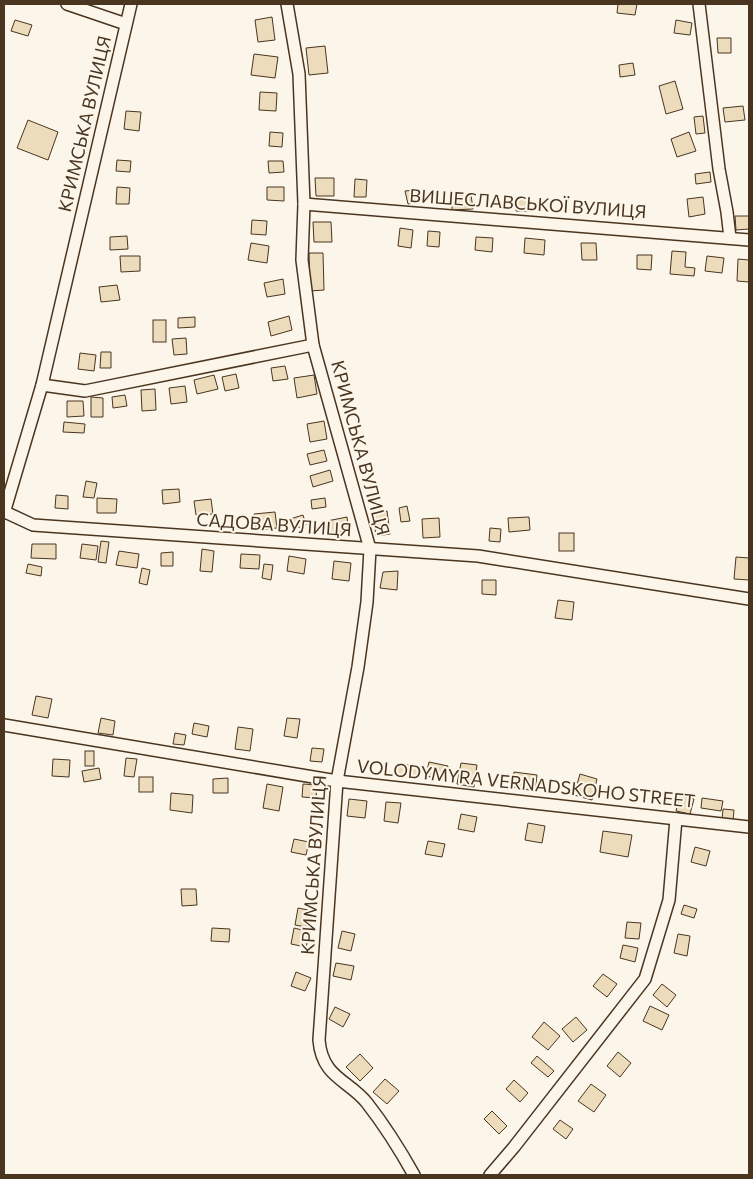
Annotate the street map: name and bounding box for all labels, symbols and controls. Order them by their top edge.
street label: КРИМСЬКА ВУЛИЦЯ [53,34,115,214]
street label: ВИШЕСЛАВСЬКОЇ ВУЛИЦЯ [409,184,647,222]
street label: КРИМСЬКА ВУЛИЦЯ [327,358,395,538]
street label: САДОВА ВУЛИЦЯ [196,508,353,540]
street label: VOLODYMYRA VERNADSKOHO STREET [356,754,696,812]
street label: КРИМСЬКА ВУЛИЦЯ [296,774,330,956]

